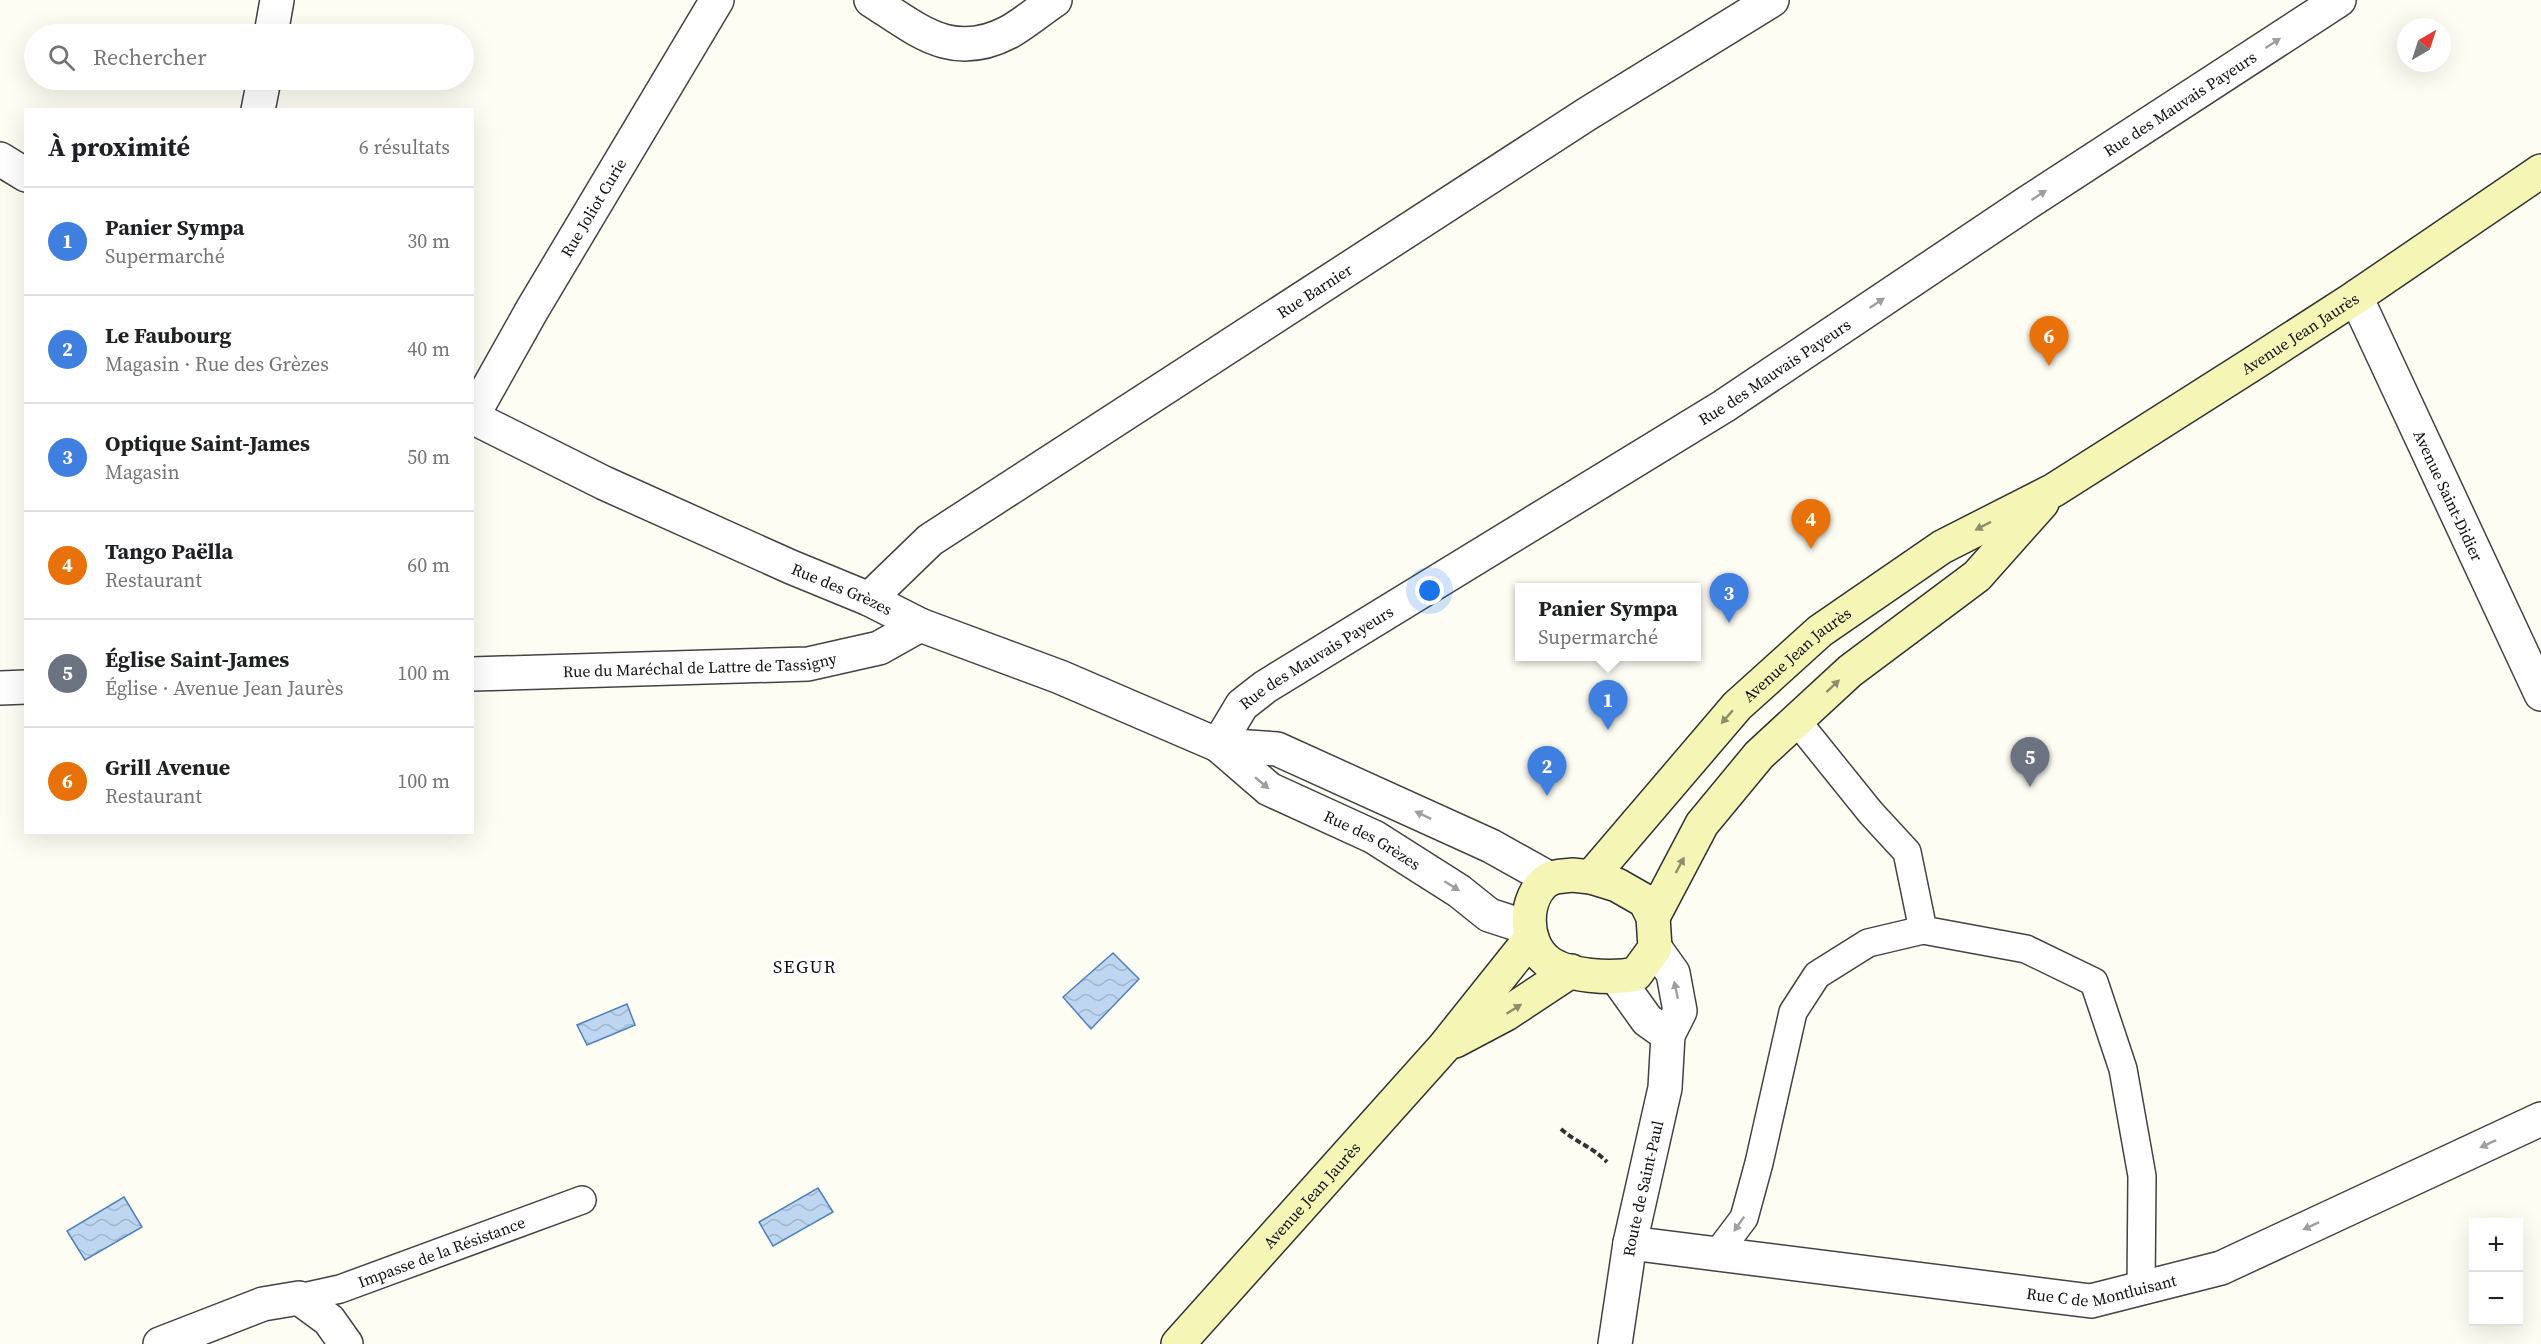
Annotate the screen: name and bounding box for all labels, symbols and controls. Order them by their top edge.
north arrow [2397,18,2451,72]
search box [24,24,474,90]
one-way arrow [2265,37,2281,49]
icon: search [45,41,78,74]
text: Rechercher [93,42,207,72]
street label: Rue des Mauvais Payeurs [2099,46,2261,161]
text: À proximité [48,129,190,165]
text: 6 résultats [359,133,450,161]
street label: Rue Joliot Curie [555,154,631,261]
one-way arrow [2031,189,2047,201]
text: Panier Sympa [105,212,245,242]
text: 1 [62,227,73,255]
text: 30 m [407,227,450,255]
text: Supermarché [105,242,225,270]
street label: Rue Barnier [1272,258,1357,323]
street label: Avenue Jean Jaurès [2237,287,2363,380]
one-way arrow [1869,298,1885,309]
street label: Rue des Mauvais Payeurs [1694,313,1855,430]
pin: 6 [2030,316,2068,366]
text: Le Faubourg [105,320,231,350]
text: 2 [62,335,73,363]
text: 40 m [407,335,450,363]
text: Magasin · Rue des Grèzes [105,350,329,378]
street label: Avenue Saint-Didier [2408,426,2489,565]
text: Optique Saint-James [105,428,310,458]
text: 3 [62,443,73,471]
text: 50 m [407,443,450,471]
text: Magasin [105,458,180,486]
pin: 4 [1792,500,1830,549]
one-way arrow [1975,521,1992,531]
text: Tango Paëlla [105,536,233,566]
text: 4 [62,551,73,579]
text: 60 m [407,551,450,579]
street label: Rue des Grèzes [788,557,896,620]
text: Restaurant [105,566,202,594]
pin: 3 [1710,574,1748,623]
your location [1415,576,1444,605]
popup [1515,583,1701,661]
text: Panier Sympa [1538,593,1678,623]
street label: Rue des Mauvais Payeurs [1235,600,1397,714]
street label: Avenue Jean Jaurès [1738,602,1855,707]
text: Supermarché [1538,623,1658,651]
text: Église Saint-James [105,644,289,674]
street label: Rue du Maréchal de Lattre de Tassigny [563,647,839,682]
text: 5 [62,659,73,687]
text: 100 m [397,659,450,687]
text: Église · Avenue Jean Jaurès [105,674,343,702]
pin: 1 [1588,680,1628,730]
one-way arrow [1826,680,1840,694]
one-way arrow [1721,709,1734,725]
pin: 5 [2010,738,2050,787]
pin: 2 [1528,746,1566,796]
text: Grill Avenue [105,752,230,782]
text: 6 [62,767,73,795]
text: 100 m [397,767,450,795]
one-way arrow [1254,776,1269,789]
text: Restaurant [105,782,202,810]
street label: Rue des Grèzes [1320,805,1425,875]
one-way arrow [1413,810,1431,820]
one-way arrow [1676,857,1685,874]
one-way arrow [1443,880,1460,891]
district label: SEGUR [773,954,837,979]
one-way arrow [1671,980,1680,999]
one-way arrow [1505,1003,1521,1015]
street label: Route de Saint-Paul [1617,1118,1668,1258]
street label: Avenue Jean Jaurès [1258,1137,1365,1253]
one-way arrow [2478,1139,2496,1149]
street label: Impasse de la Résistance [355,1211,528,1293]
one-way arrow [1733,1216,1745,1232]
map controls [2469,1218,2523,1326]
button: + [2469,1218,2523,1272]
one-way arrow [2302,1222,2320,1231]
street label: Rue C de Montluisant [2025,1269,2179,1312]
button: − [2469,1272,2523,1326]

